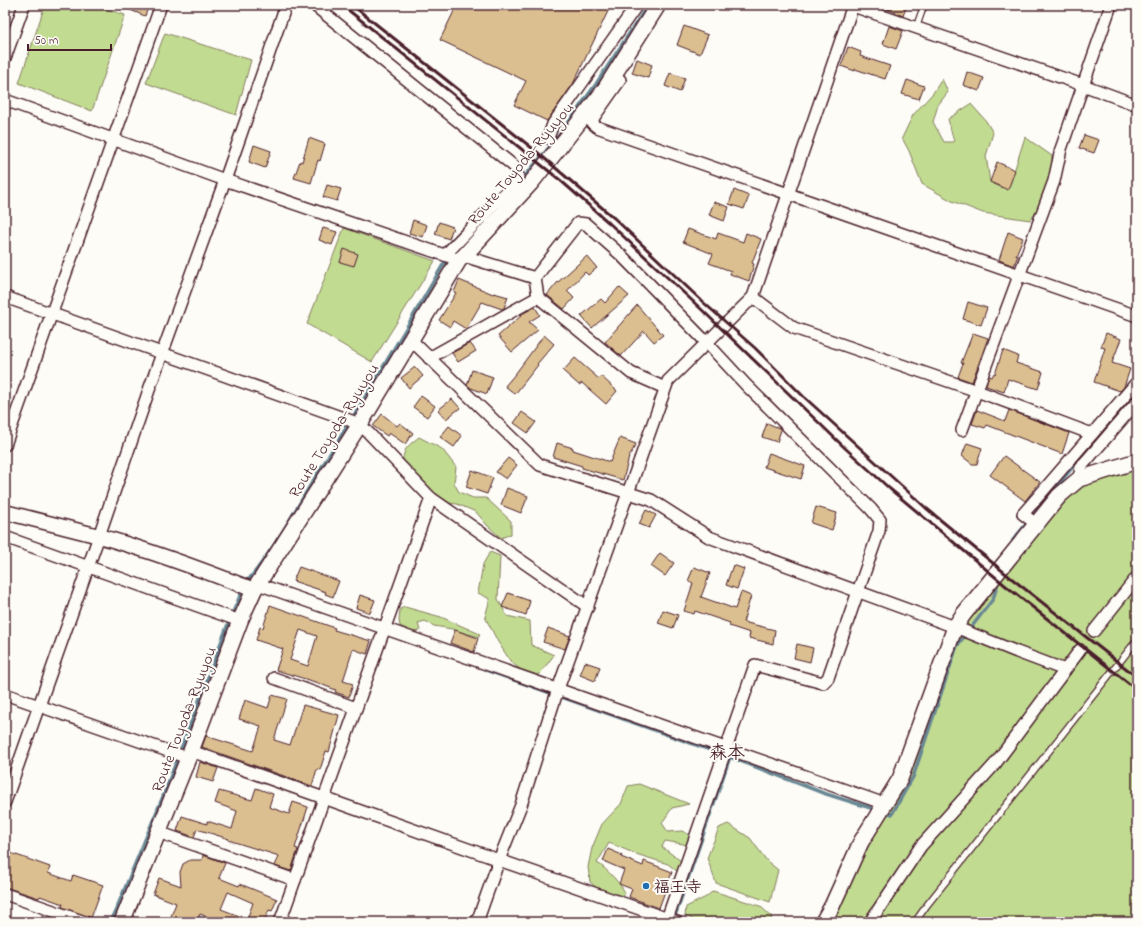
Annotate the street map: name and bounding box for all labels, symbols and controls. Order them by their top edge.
scale bar [28,26,111,52]
text: 50 m [34,32,58,50]
street label: Route Toyoda-Ryuyou [463,97,580,231]
street label: Route Toyoda-Ryuyou [284,359,386,503]
street label: Route Toyoda-Ryuyou [146,643,224,796]
district label: 森本 [709,741,745,767]
place label: 福王寺 [654,876,702,900]
marker: 福王寺 [641,881,651,891]

